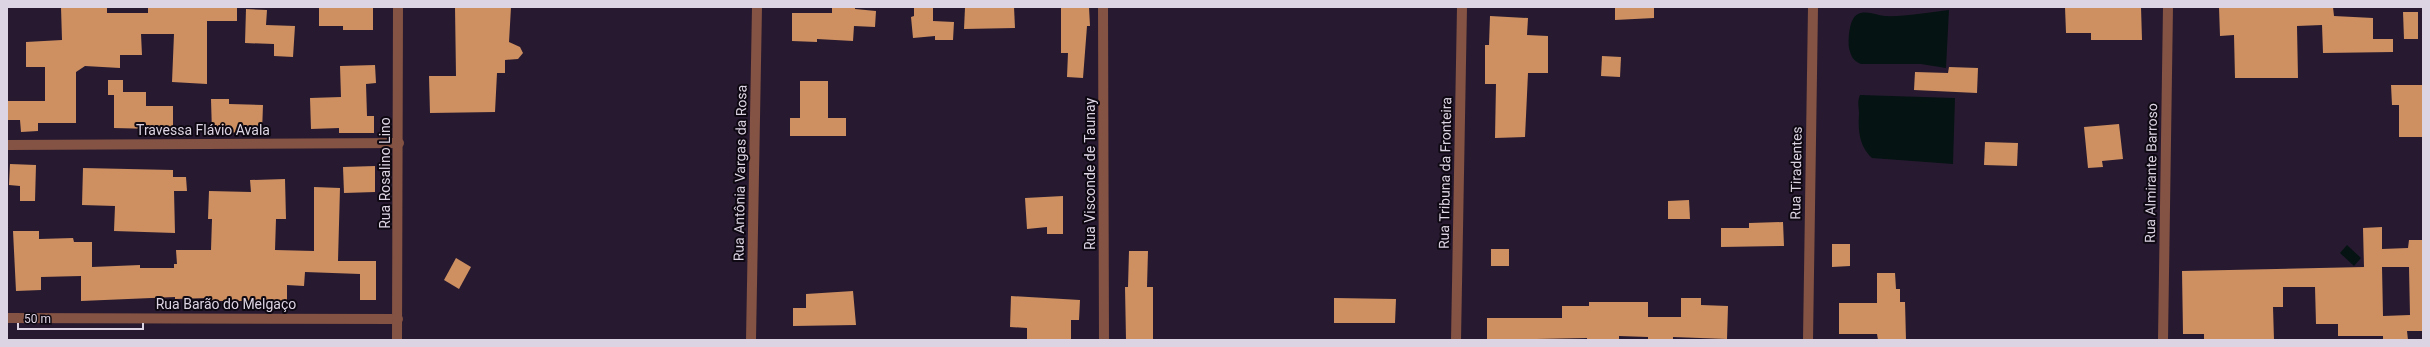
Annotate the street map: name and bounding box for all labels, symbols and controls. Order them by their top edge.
street label: Rua Antônia Vargas da Rosa [730,85,750,261]
street label: Rua Tribuna da Fronteira [1436,97,1454,249]
street label: Rua Visconde de Taunay [1082,98,1098,250]
street label: Rua Almirante Barroso [2142,103,2160,243]
street label: Rua Rosalino Lino [377,117,393,229]
street label: Travessa Flávio Avala [136,122,270,138]
street label: Rua Tiradentes [1787,126,1805,220]
street label: Rua Barão do Melgaço [156,296,296,312]
scale bar [18,305,143,331]
text: 50 m [24,312,51,326]

